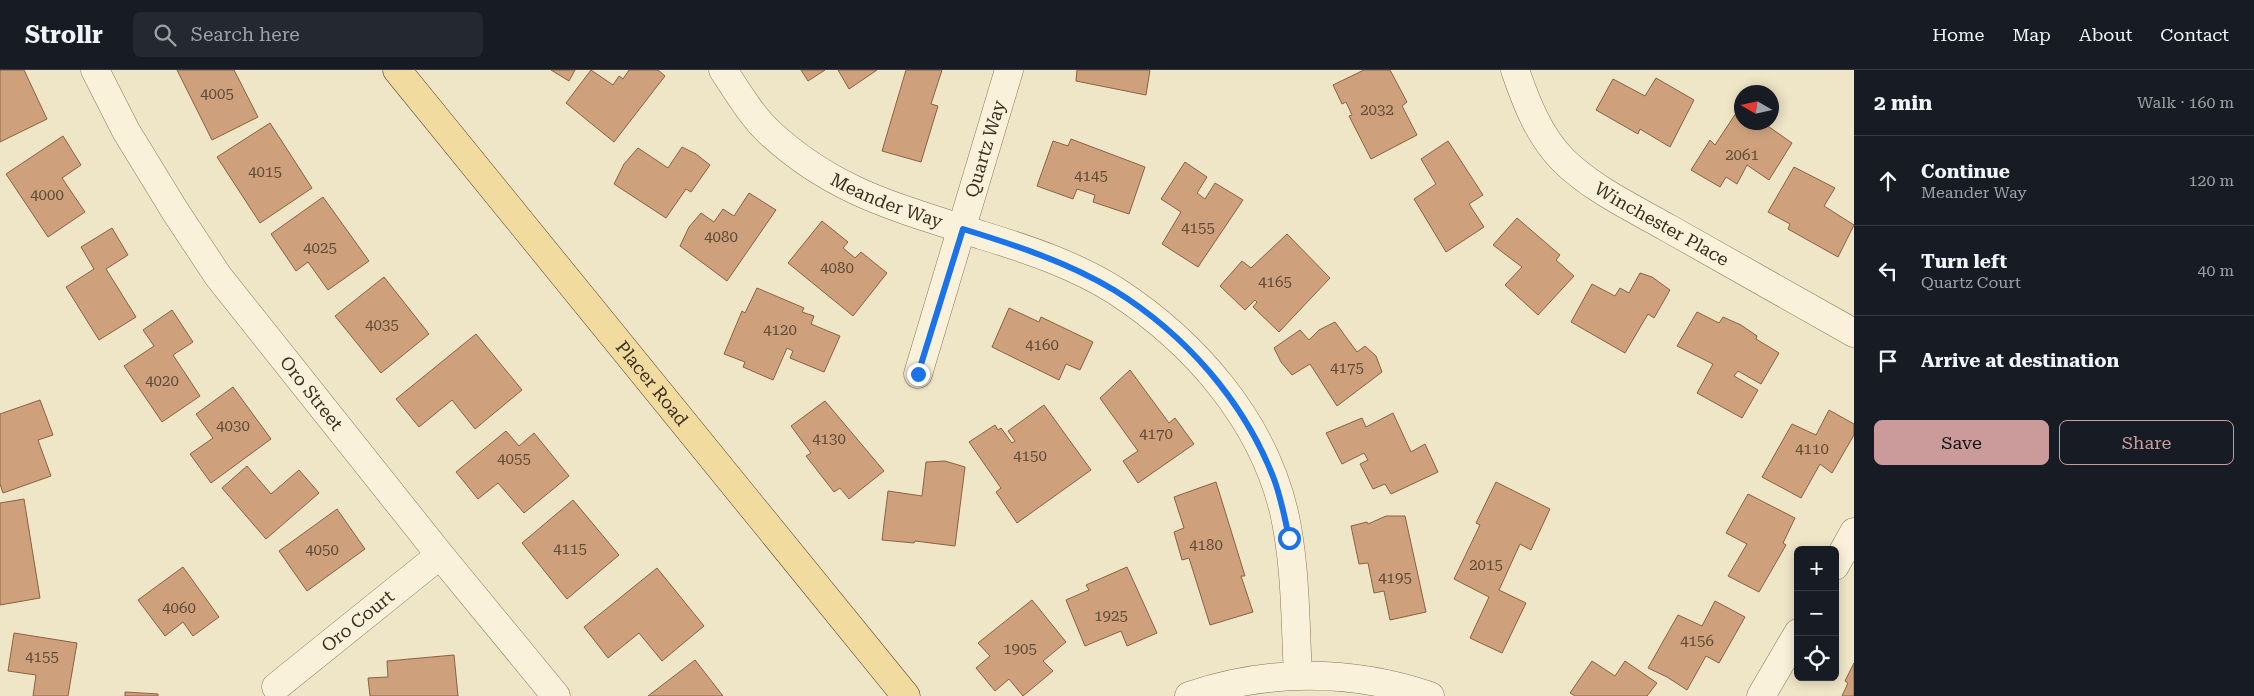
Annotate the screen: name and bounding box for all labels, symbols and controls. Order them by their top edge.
search box [133,12,483,57]
text: Strollr [25,21,103,49]
icon: search [151,21,179,49]
text: Search here [191,23,300,46]
text: Home [1932,24,1984,45]
text: Map [2012,24,2051,45]
text: About [2079,24,2132,45]
text: Contact [2160,24,2229,45]
house number: 4005 [200,85,234,103]
north arrow [1734,85,1779,130]
text: 2 min [1874,91,1932,115]
text: Walk · 160 m [2137,93,2234,112]
street label: Quartz Way [960,97,1009,200]
house number: 2032 [1360,101,1394,119]
house number: 2061 [1725,146,1759,164]
text: Continue [1921,160,2010,183]
house number: 4015 [248,163,282,181]
house number: 4145 [1074,167,1108,185]
icon: ahead [1874,167,1902,195]
street label: Meander Way [827,169,946,232]
text: 120 m [2188,171,2234,190]
street label: Winchester Place [1591,178,1733,270]
text: Meander Way [1921,183,2027,202]
house number: 4000 [30,186,64,204]
house number: 4155 [1181,219,1215,237]
house number: 4080 [704,228,738,246]
house number: 4025 [303,239,337,257]
text: Turn left [1921,250,2007,273]
icon: left [1874,257,1902,285]
house number: 4080 [820,259,854,277]
text: 40 m [2197,261,2234,280]
house number: 4165 [1258,273,1292,291]
text: Quartz Court [1921,273,2021,292]
house number: 4035 [365,316,399,334]
house number: 4120 [763,321,797,339]
house number: 4160 [1025,336,1059,354]
street label: Placer Road [612,337,693,430]
icon: arrive [1874,347,1902,375]
text: Arrive at destination [1921,349,2119,372]
street label: Oro Street [276,352,348,434]
house number: 4175 [1330,359,1364,377]
route end [907,363,930,386]
house number: 4020 [145,372,179,390]
house number: 4030 [216,417,250,435]
button: Save [1874,420,2049,465]
button: Share [2059,420,2234,465]
house number: 4170 [1139,425,1173,443]
house number: 4130 [812,430,846,448]
house number: 4110 [1795,440,1829,458]
house number: 4150 [1013,447,1047,465]
house number: 4055 [497,450,531,468]
route start [1278,527,1301,550]
house number: 4180 [1189,536,1223,554]
house number: 4115 [553,540,587,558]
house number: 4050 [305,541,339,559]
map controls [1794,546,1839,681]
button: + [1794,546,1839,591]
house number: 2015 [1469,556,1503,574]
house number: 4195 [1378,569,1412,587]
street label: Oro Court [317,585,398,656]
button: − [1794,591,1839,636]
house number: 4060 [162,599,196,617]
house number: 1925 [1094,607,1128,625]
house number: 4156 [1680,632,1714,650]
button: locate [1794,636,1839,681]
house number: 1905 [1003,640,1037,658]
house number: 4155 [25,648,59,666]

